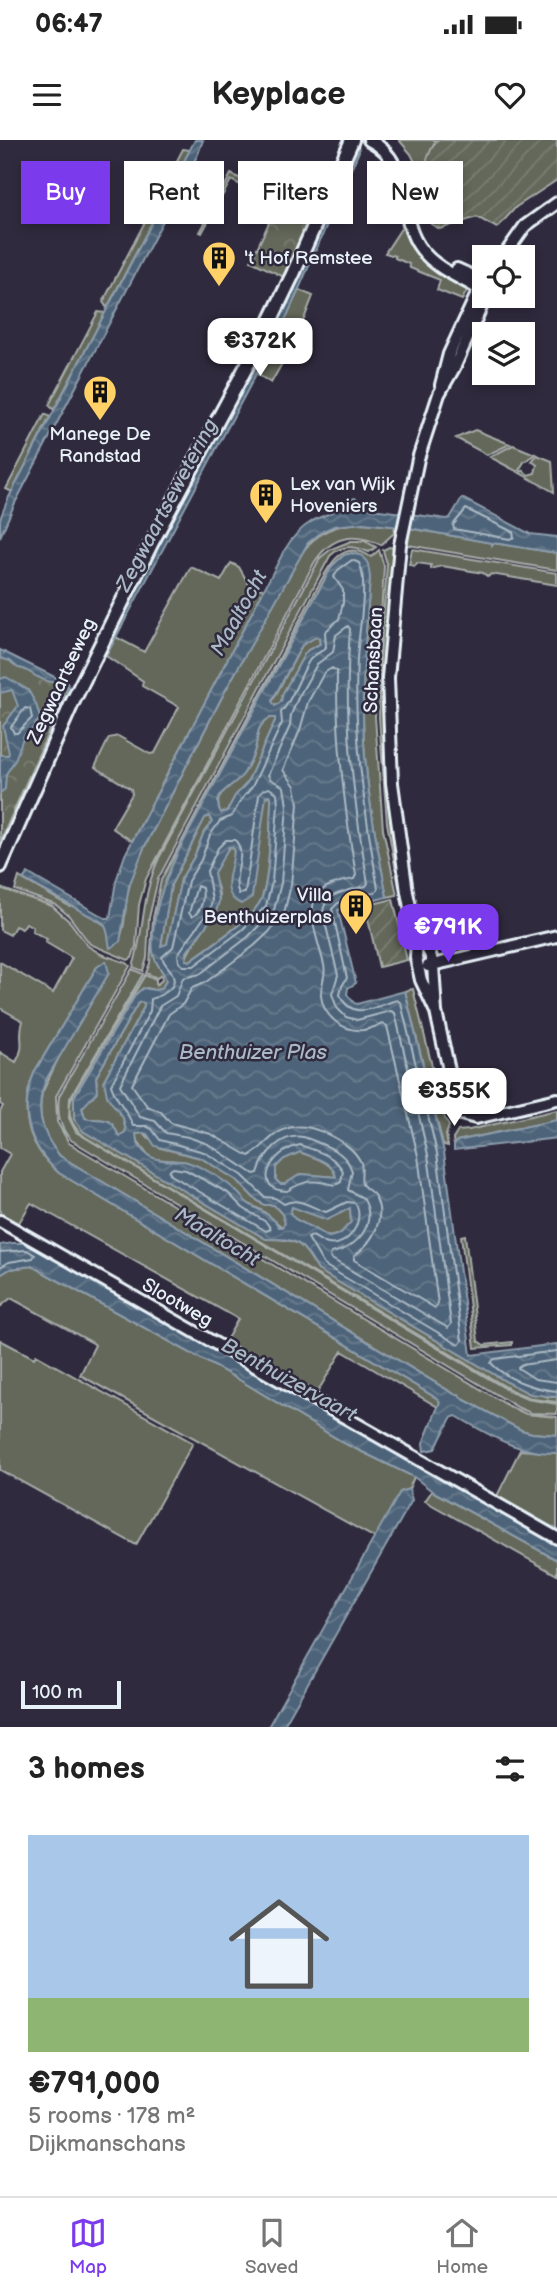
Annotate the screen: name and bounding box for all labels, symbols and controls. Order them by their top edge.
text: 06:47 [35,9,103,40]
text: Keyplace [211,75,346,114]
icon: menu [28,76,66,114]
icon: heart [491,76,529,114]
chip: Buy [21,161,110,224]
chip: Rent [124,161,224,224]
chip: Filters [238,161,353,224]
chip: New [367,161,463,224]
building icon: 't Hof Remstee [200,239,238,288]
map controls [472,245,535,385]
button: locate [472,245,535,308]
place label: 't Hof Remstee [244,247,373,270]
pin: €372K [211,318,309,378]
button: layers [472,322,535,385]
text: €372K [224,327,296,355]
building icon: Manege De Randstad [81,373,119,422]
water label: Zegwaartsewetering [111,414,223,596]
place label: Manege De Randstad [49,423,151,468]
place label: Lex van Wijk Hoveniers [290,473,396,518]
building icon: Lex van Wijk Hoveniers [247,476,285,525]
water label: Maaltocht [205,565,273,660]
street label: Schansbaan [360,607,388,713]
street label: Zegwaartseweg [22,614,101,749]
place label: Villa Benthuizerplas [204,884,332,929]
building icon: Villa Benthuizerplas [337,887,375,936]
pin: €791K [399,904,497,964]
text: €791K [414,913,482,941]
water label: Benthuizer Plas [179,1040,328,1065]
pin: €355K [405,1068,503,1128]
text: €355K [418,1077,490,1105]
water label: Maaltocht [170,1202,264,1272]
street label: Slootweg [138,1274,216,1332]
water label: Benthuizervaart [217,1333,361,1428]
scale bar [21,1678,121,1710]
text: 100 m [32,1681,83,1704]
icon: filters [491,1750,529,1788]
text: 3 homes [28,1751,145,1787]
icon: home [216,1881,342,2007]
text: €791,000 [28,2066,160,2102]
text: 5 rooms · 178 m² [28,2102,196,2130]
text: Dijkmanschans [28,2130,186,2158]
tab: Map [69,2214,107,2279]
tab: Saved [245,2214,298,2279]
tab: Home [436,2214,488,2279]

